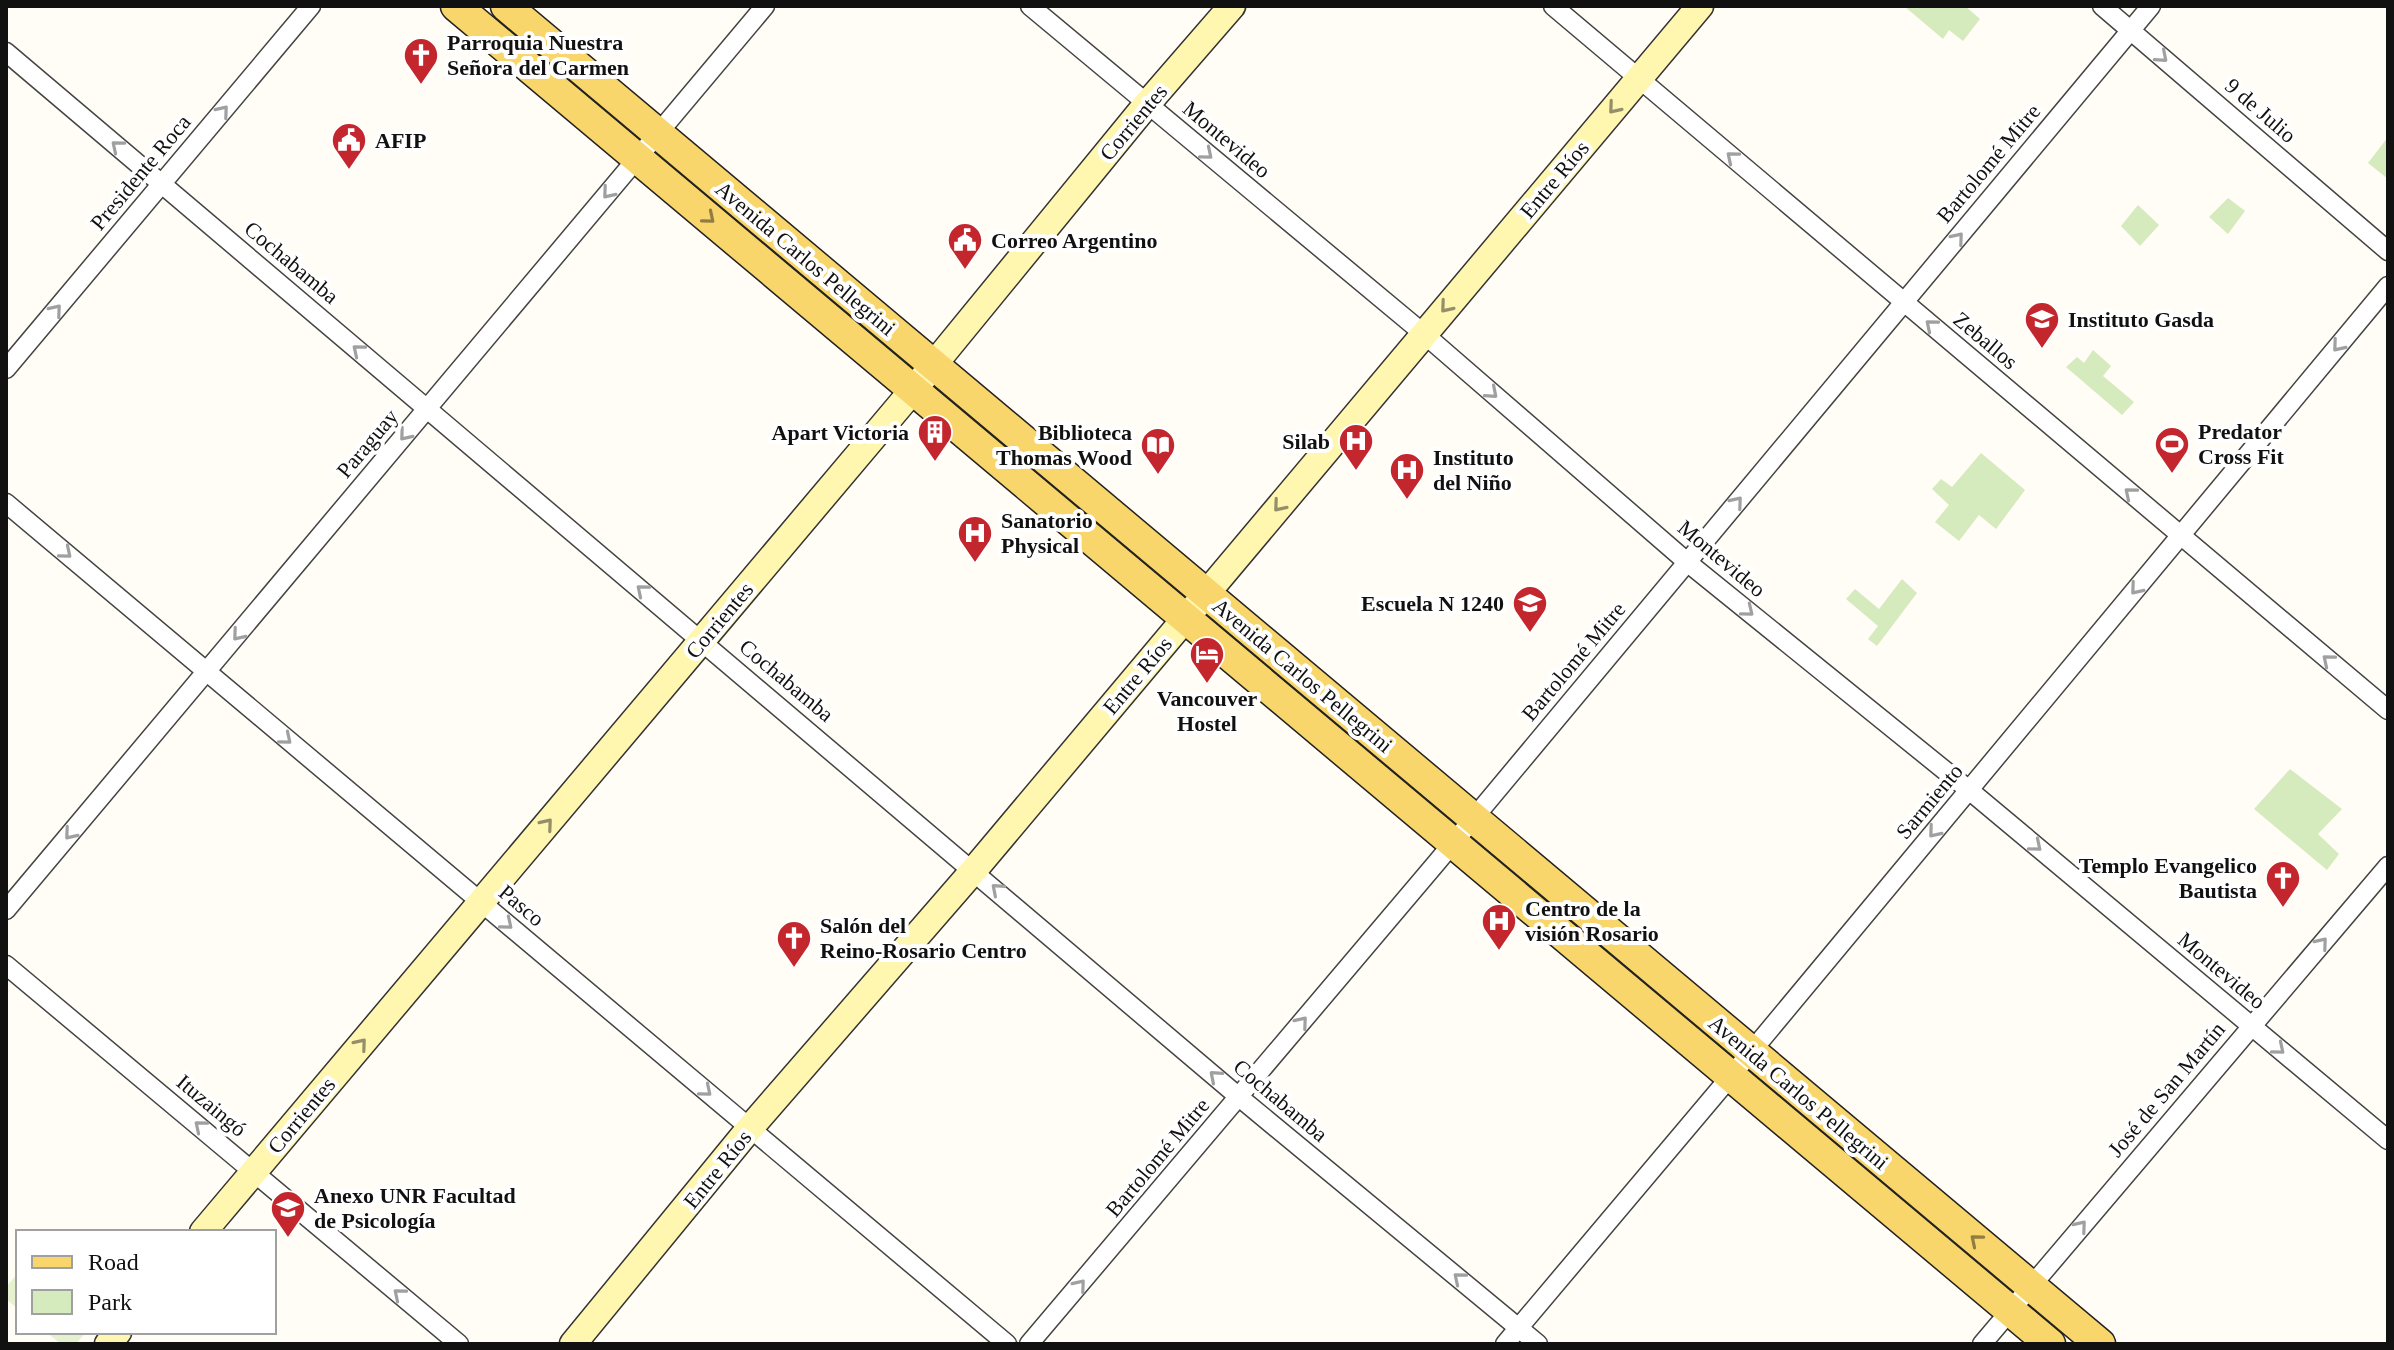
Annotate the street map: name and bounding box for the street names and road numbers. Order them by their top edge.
street label: 9 de Julio [2220,73,2301,148]
street label: Corrientes [1094,79,1172,165]
street label: Montevideo [1178,96,1275,183]
street label: Bartolomé Mitre [1931,99,2045,228]
street label: Presidente Roca [85,110,196,235]
street label: Entre Ríos [1515,135,1594,223]
street label: Avenida Carlos Pellegrini [711,176,901,341]
street label: Cochabamba [240,216,344,309]
street label: Zeballos [1949,306,2023,374]
street label: Paraguay [331,404,403,483]
street label: Montevideo [1673,515,1770,602]
street label: Corrientes [680,577,758,663]
street label: Avenida Carlos Pellegrini [1208,593,1398,758]
street label: Bartolomé Mitre [1516,597,1630,726]
street label: Entre Ríos [1098,631,1177,719]
street label: Cochabamba [735,634,839,727]
street label: Sarmiento [1891,759,1968,844]
street label: Pasco [494,879,549,931]
street label: Montevideo [2173,927,2270,1014]
street label: Avenida Carlos Pellegrini [1704,1010,1894,1175]
street label: José de San Martín [2103,1017,2230,1162]
street label: Cochabamba [1229,1054,1333,1147]
street label: Ituzaingó [172,1069,252,1142]
street label: Corrientes [262,1072,340,1158]
street label: Bartolomé Mitre [1100,1093,1214,1222]
street label: Entre Ríos [678,1125,757,1214]

